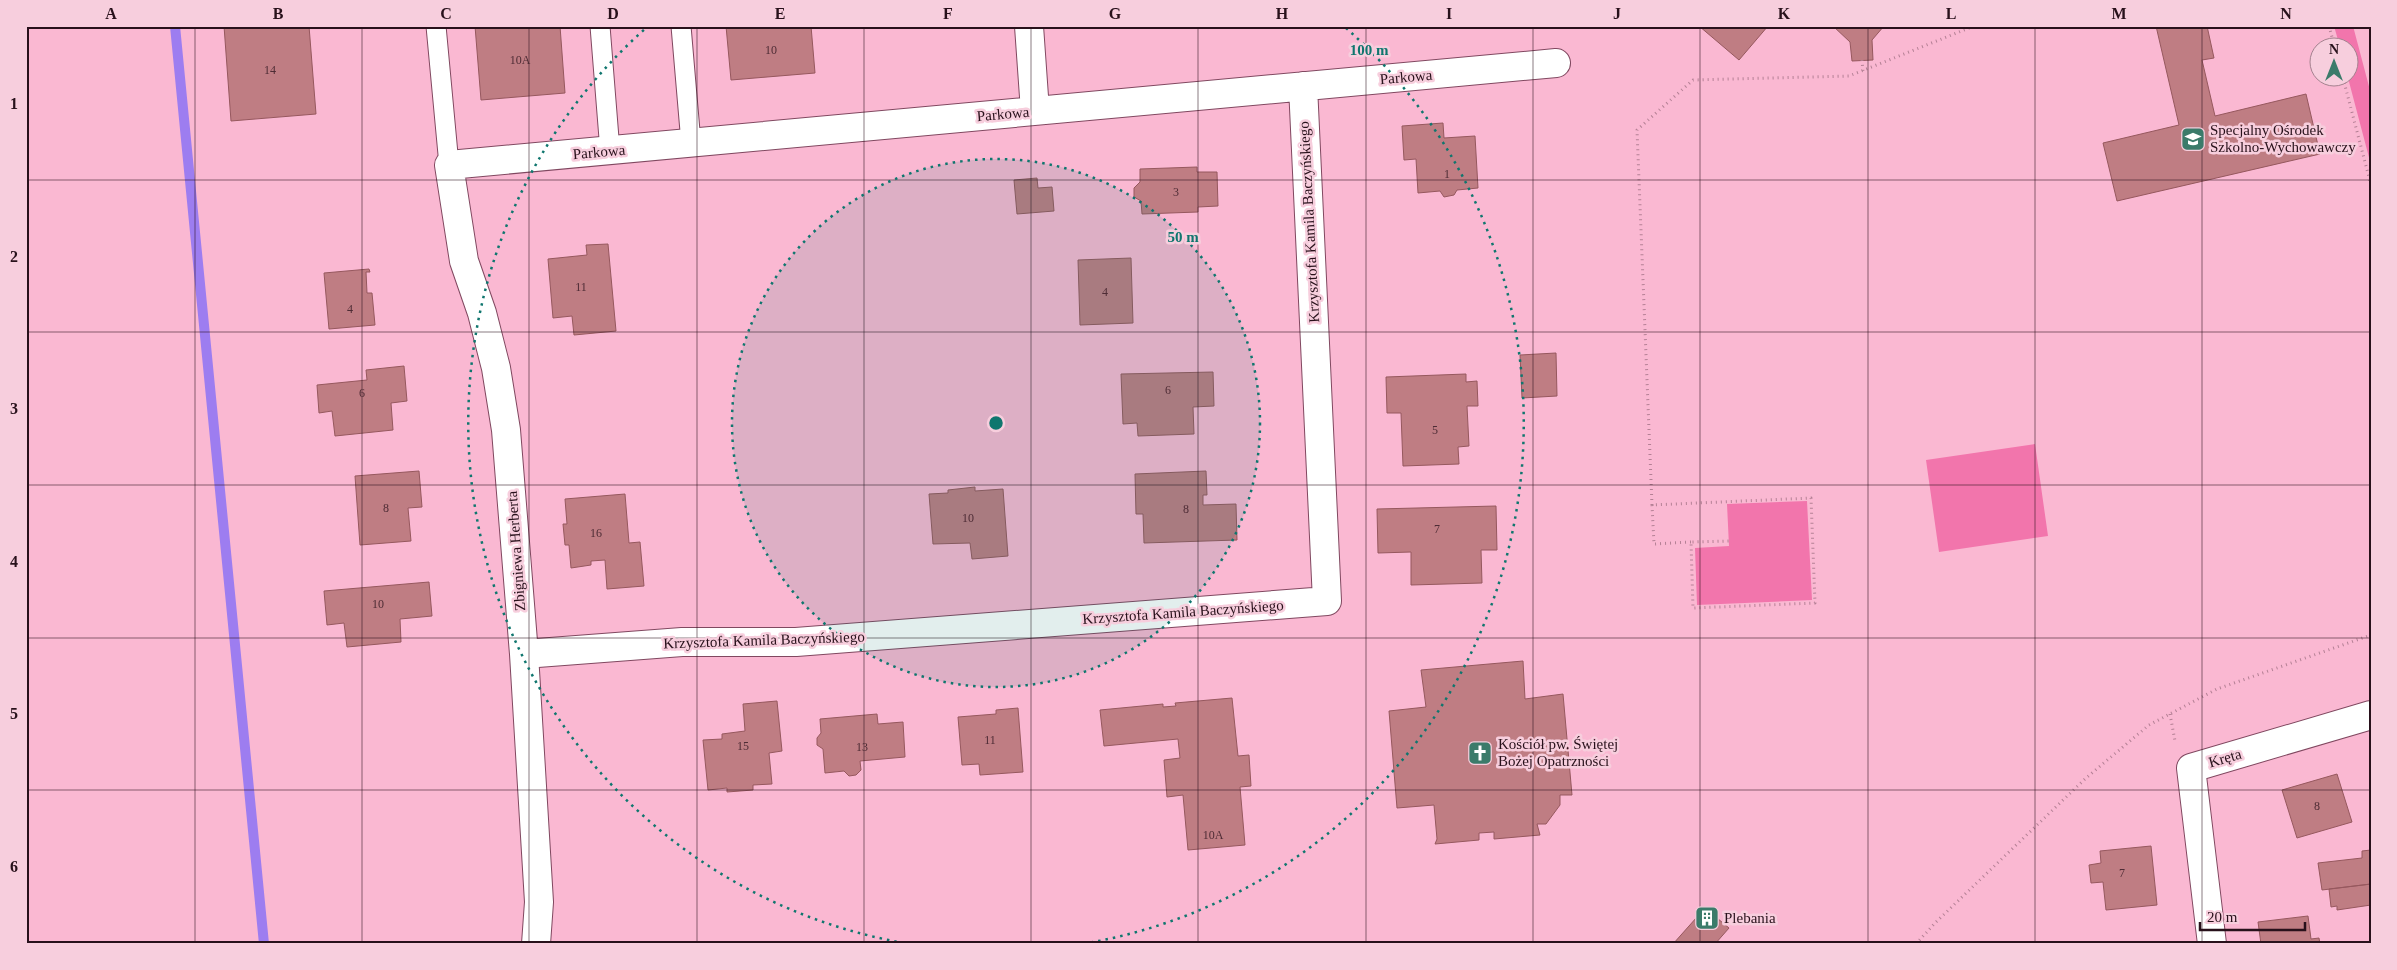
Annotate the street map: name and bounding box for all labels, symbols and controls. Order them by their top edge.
text: A [105,5,117,22]
text: B [273,5,284,22]
text: C [440,5,452,22]
text: D [607,5,619,22]
text: E [775,5,785,22]
text: F [943,5,953,22]
text: G [1109,5,1122,22]
text: H [1276,5,1289,22]
text: I [1446,5,1452,22]
text: J [1613,5,1621,22]
text: K [1778,5,1791,22]
text: L [1946,5,1956,22]
text: M [2111,5,2127,22]
text: N [2280,5,2292,22]
north arrow [2310,38,2360,88]
text: 100 m [1350,42,1389,58]
text: N [2329,42,2339,57]
house number: 10 [765,43,777,57]
house number: 10A [510,53,531,67]
house number: 14 [264,63,276,77]
street label: Parkowa [1379,67,1433,87]
text: 1 [10,95,18,112]
street label: Parkowa [976,104,1030,124]
street label: Krzysztofa Kamila Baczyńskiego [1296,121,1322,323]
place label: Specjalny Ośrodek Szkolno-Wychowawczy [2210,122,2356,155]
school or university icon: Specjalny Ośrodek Szkolno-Wychowawczy [2180,126,2206,152]
street label: Parkowa [572,142,626,162]
house number: 1 [1444,167,1450,181]
house number: 3 [1173,185,1179,199]
text: 50 m [1167,229,1199,245]
text: 2 [10,248,18,265]
house number: 11 [575,280,587,294]
house number: 4 [1102,285,1108,299]
house number: 4 [347,302,353,316]
house number: 6 [1165,383,1171,397]
house number: 6 [359,386,365,400]
text: 3 [10,400,18,417]
centre of rings [987,414,1005,432]
house number: 5 [1432,423,1438,437]
street label: Zbigniewa Herberta [504,490,528,612]
house number: 8 [383,501,389,515]
house number: 8 [1183,502,1189,516]
house number: 10 [962,511,974,525]
house number: 7 [1434,522,1440,536]
house number: 16 [590,526,602,540]
text: 4 [10,553,18,570]
house number: 10 [372,597,384,611]
street label: Krzysztofa Kamila Baczyńskiego [1082,597,1284,627]
street label: Krzysztofa Kamila Baczyńskiego [663,628,865,652]
text: 5 [10,705,18,722]
house number: 11 [984,733,996,747]
place label: Kościół pw. Świętej Bożej Opatrzności [1498,736,1618,769]
house number: 15 [737,739,749,753]
house number: 13 [856,740,868,754]
church icon: Kościół pw. Świętej Bożej Opatrzności [1467,740,1493,766]
street label: Kręta [2207,746,2244,770]
house number: 8 [2314,799,2320,813]
house number: 10A [1203,828,1224,842]
text: 6 [10,858,18,875]
house number: 7 [2119,866,2125,880]
scale bar [2200,900,2304,932]
building icon: Plebania [1694,905,1720,931]
text: 20 m [2207,909,2238,925]
place label: Plebania [1724,910,1776,926]

